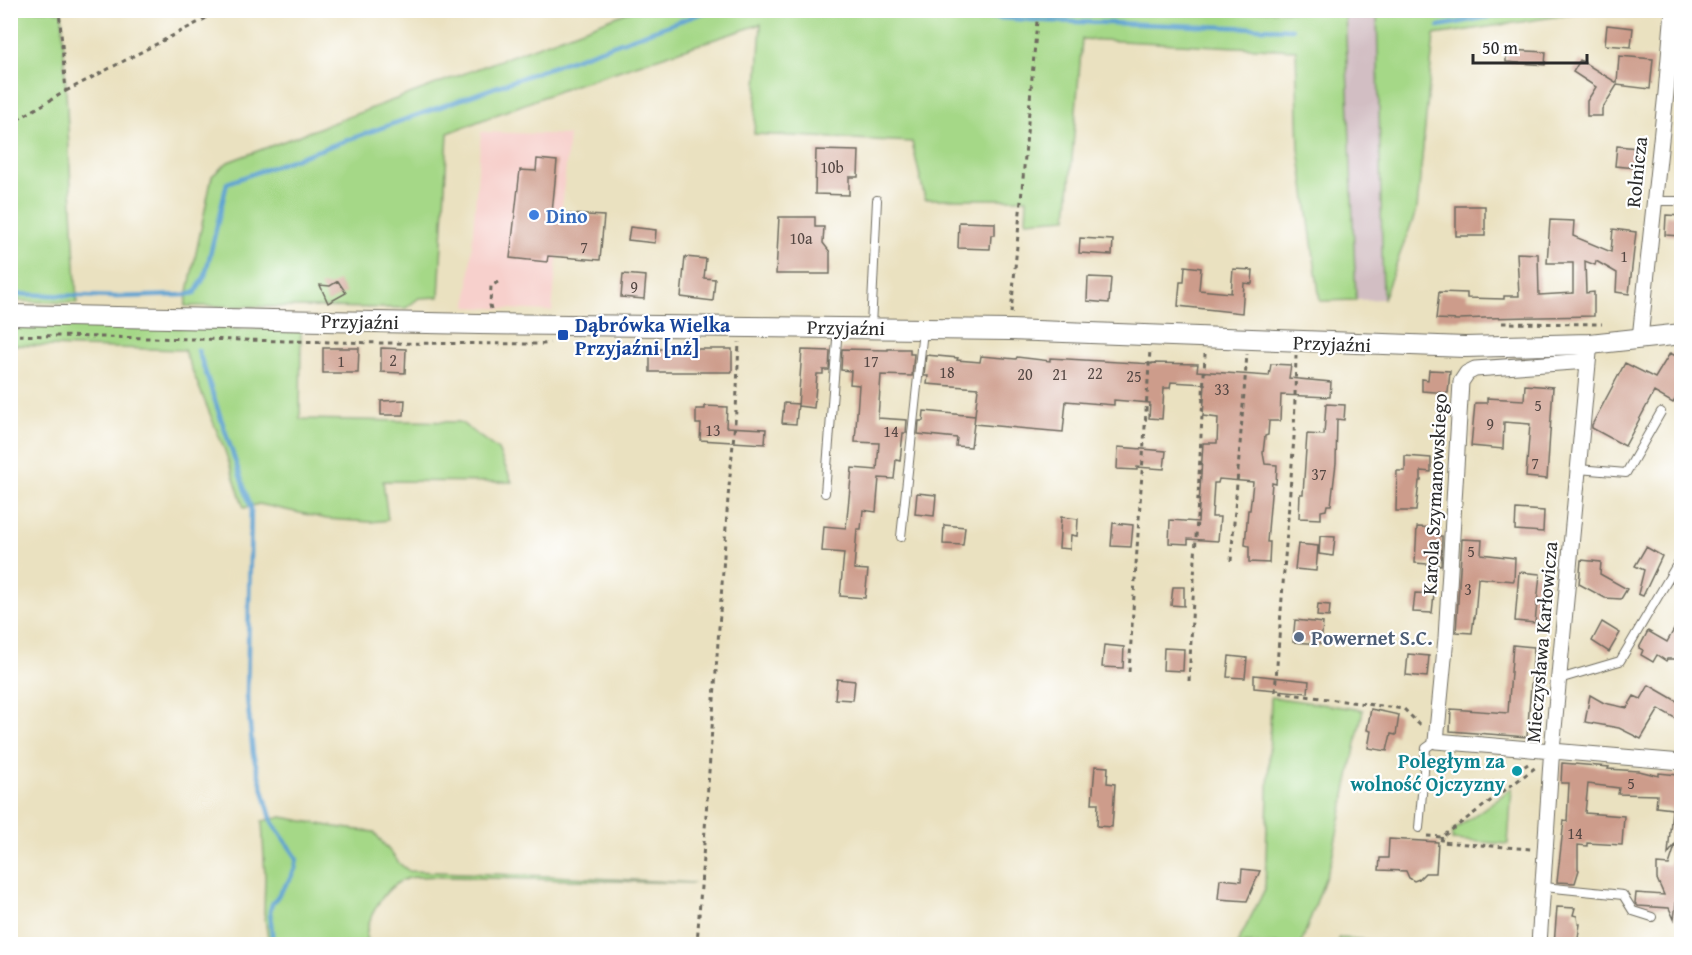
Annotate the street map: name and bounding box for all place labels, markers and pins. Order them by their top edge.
place label: Dino [546,201,588,230]
marker: Dino [527,208,541,222]
place label: Dąbrówka Wielka Przyjaźni [nż] [575,310,731,362]
marker: Dąbrówka Wielka Przyjaźni [nż] [556,328,570,342]
place label: Powernet S.C. [1311,623,1433,652]
marker: Powernet S.C. [1292,630,1306,644]
place label: Poległym za wolność Ojczyzny [1350,746,1506,798]
marker: Poległym za wolność Ojczyzny [1510,764,1524,778]

